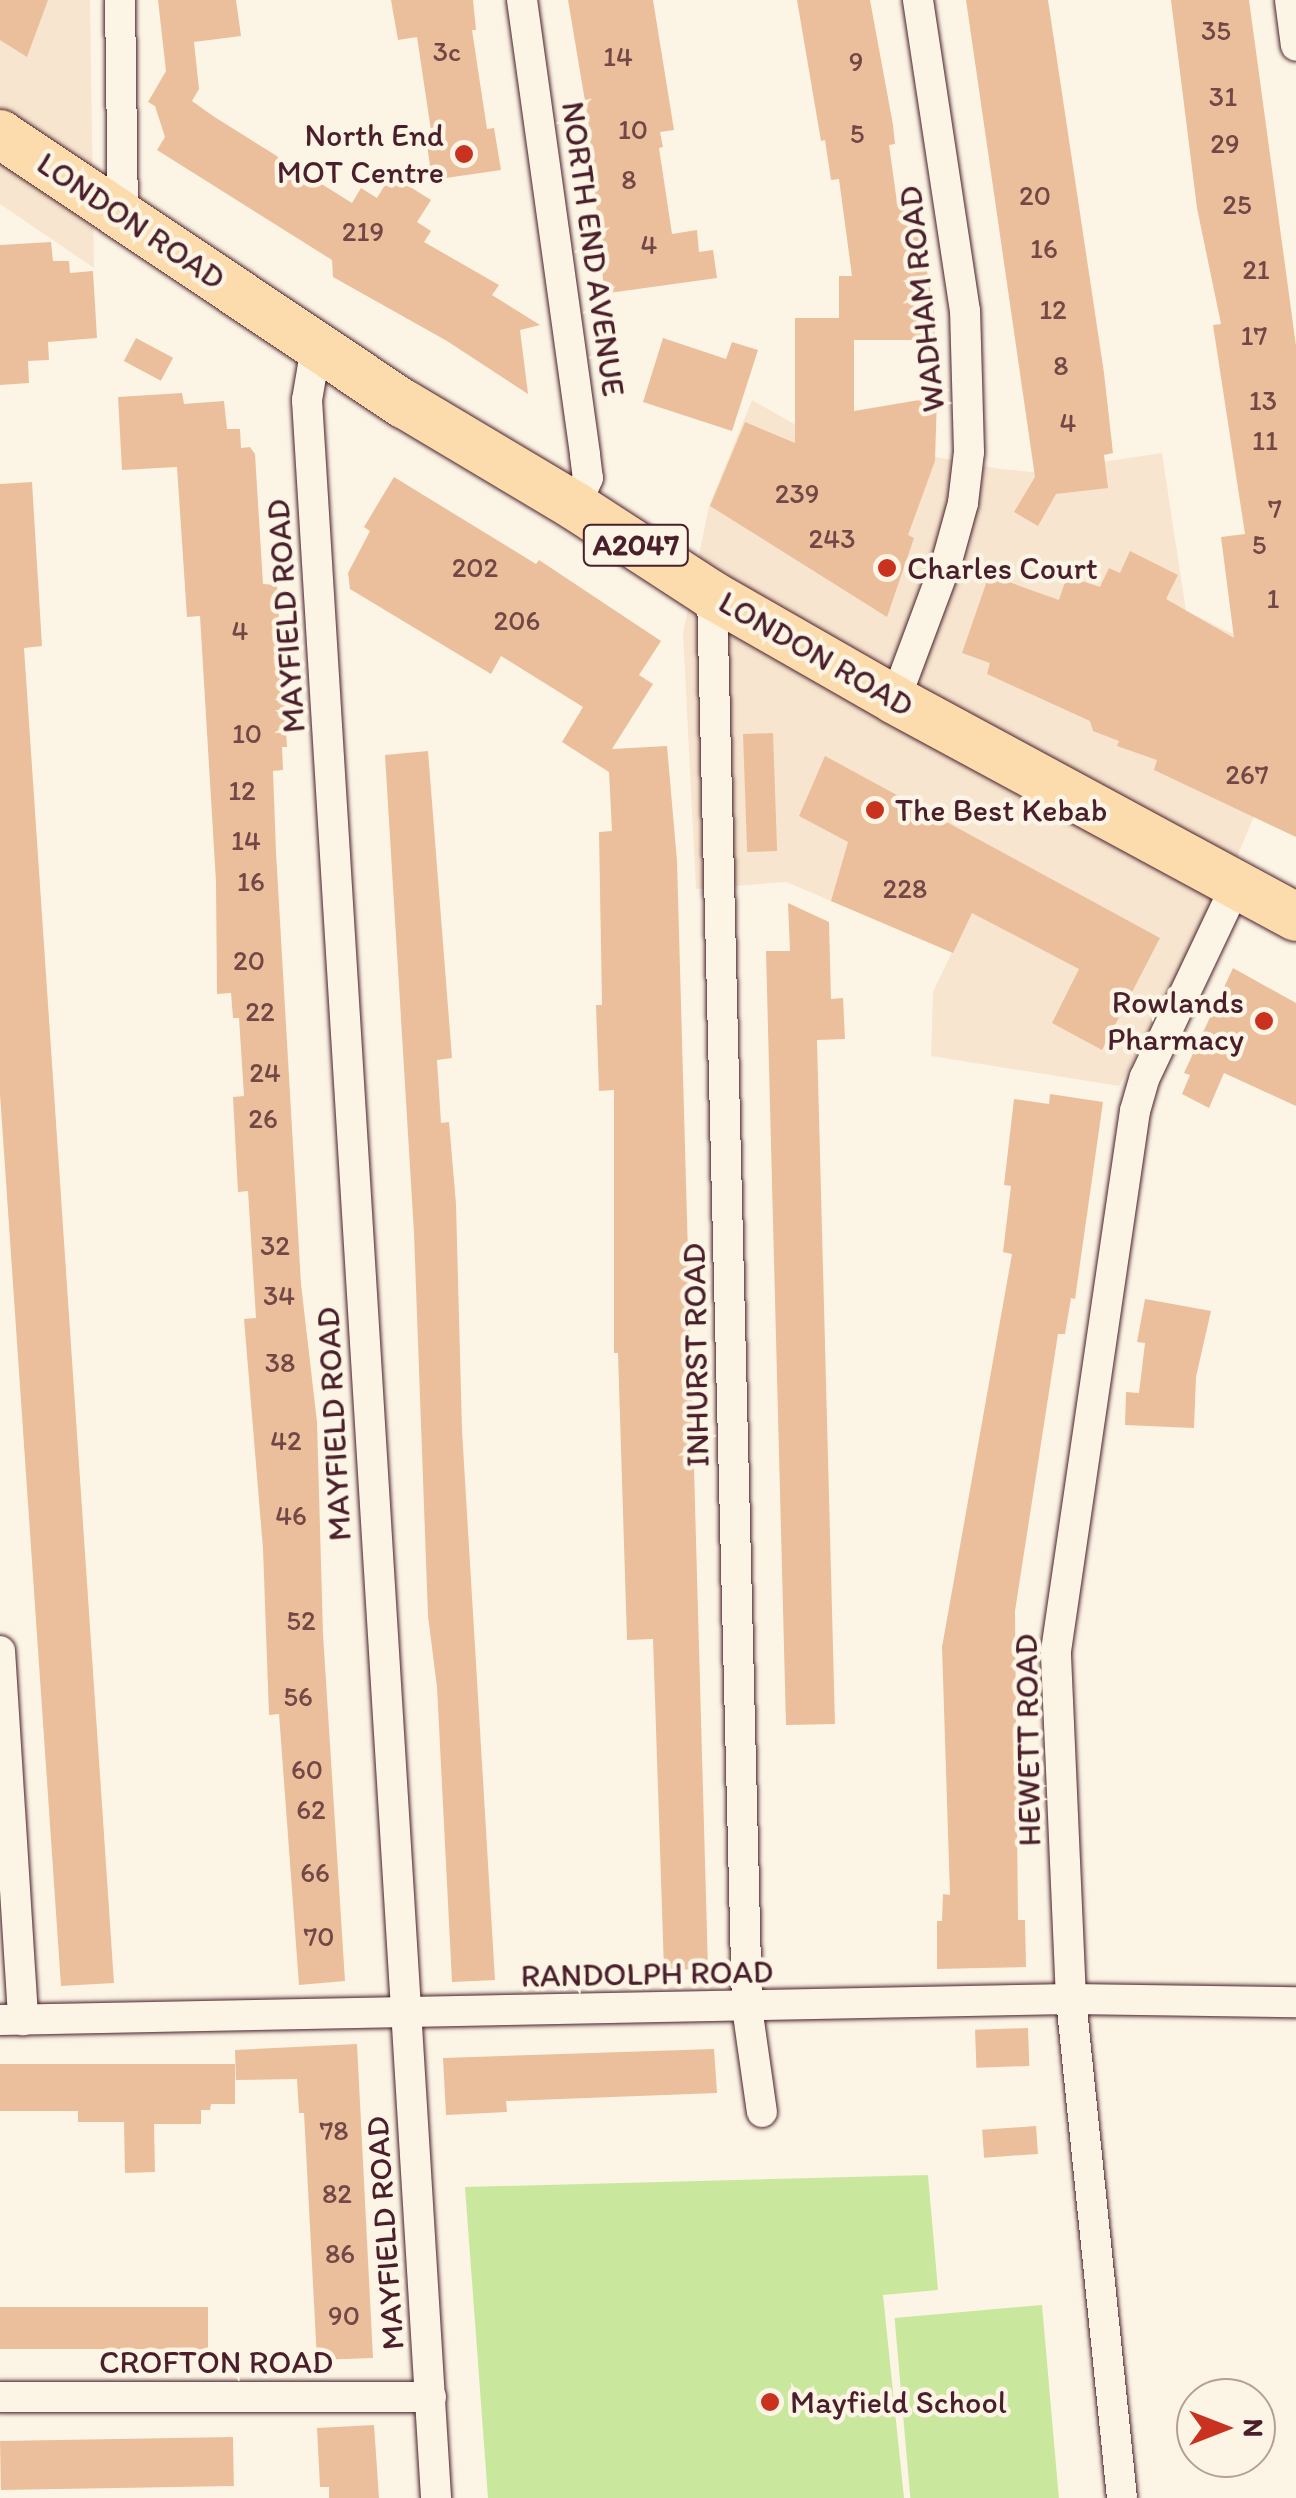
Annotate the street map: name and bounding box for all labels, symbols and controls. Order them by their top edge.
house number: 35 [1201,13,1231,47]
house number: 3c [433,34,461,68]
house number: 14 [603,39,633,73]
house number: 9 [849,44,863,78]
house number: 31 [1209,79,1237,113]
street label: NORTH END AVENUE [553,100,633,398]
house number: 10 [618,112,648,146]
house number: 5 [850,116,864,150]
place label: North End MOT Centre [277,117,444,192]
house number: 29 [1210,126,1240,160]
marker: North End MOT Centre [453,143,475,165]
street label: LONDON ROAD [30,144,232,298]
house number: 8 [621,162,637,196]
house number: 20 [1019,178,1051,212]
street label: WADHAM ROAD [891,185,953,413]
house number: 25 [1222,187,1252,221]
house number: 219 [342,214,384,248]
house number: 4 [641,227,657,261]
house number: 16 [1030,231,1058,265]
house number: 21 [1242,252,1270,286]
house number: 12 [1039,292,1067,326]
house number: 17 [1241,318,1267,352]
house number: 8 [1053,348,1069,382]
house number: 13 [1249,383,1277,417]
house number: 4 [1060,405,1076,439]
house number: 11 [1252,423,1278,457]
house number: 239 [775,476,819,510]
house number: 7 [1268,491,1282,525]
street label: MAYFIELD ROAD [259,498,313,734]
road number: A2047 [581,520,691,570]
house number: 243 [809,521,855,555]
house number: 5 [1252,527,1266,561]
place label: Charles Court [907,549,1098,587]
house number: 202 [452,550,498,584]
marker: Charles Court [876,557,898,579]
house number: 1 [1267,581,1279,615]
street label: LONDON ROAD [713,583,919,725]
house number: 206 [494,603,540,637]
house number: 4 [232,613,248,647]
house number: 10 [232,716,262,750]
house number: 267 [1225,757,1269,791]
house number: 12 [228,773,256,807]
place label: The Best Kebab [895,791,1107,829]
marker: The Best Kebab [864,799,886,821]
house number: 14 [231,823,261,857]
house number: 16 [237,864,265,898]
house number: 228 [883,871,927,905]
house number: 20 [233,943,265,977]
place label: Rowlands Pharmacy [1107,984,1244,1059]
house number: 22 [245,994,275,1028]
marker: Rowlands Pharmacy [1253,1010,1275,1032]
house number: 24 [249,1055,281,1089]
house number: 26 [248,1101,278,1135]
house number: 32 [260,1228,290,1262]
street label: INHURST ROAD [675,1243,717,1467]
house number: 34 [263,1278,295,1312]
street label: MAYFIELD ROAD [309,1307,359,1541]
house number: 38 [265,1345,295,1379]
house number: 42 [270,1423,302,1457]
house number: 46 [275,1498,307,1532]
house number: 52 [286,1603,316,1637]
street label: HEWETT ROAD [1007,1634,1049,1846]
house number: 56 [283,1679,313,1713]
house number: 60 [291,1752,323,1786]
house number: 62 [296,1792,326,1826]
house number: 66 [300,1855,330,1889]
house number: 70 [303,1919,335,1953]
street label: RANDOLPH ROAD [520,1953,774,1995]
house number: 78 [319,2113,349,2147]
street label: MAYFIELD ROAD [358,2115,412,2351]
house number: 82 [322,2176,352,2210]
house number: 86 [325,2236,355,2270]
house number: 90 [328,2298,360,2332]
street label: CROFTON ROAD [100,2343,332,2381]
north arrow [1176,2378,1276,2478]
place label: Mayfield School [790,2383,1007,2421]
marker: Mayfield School [759,2391,781,2413]
text: N [1237,2419,1271,2437]

